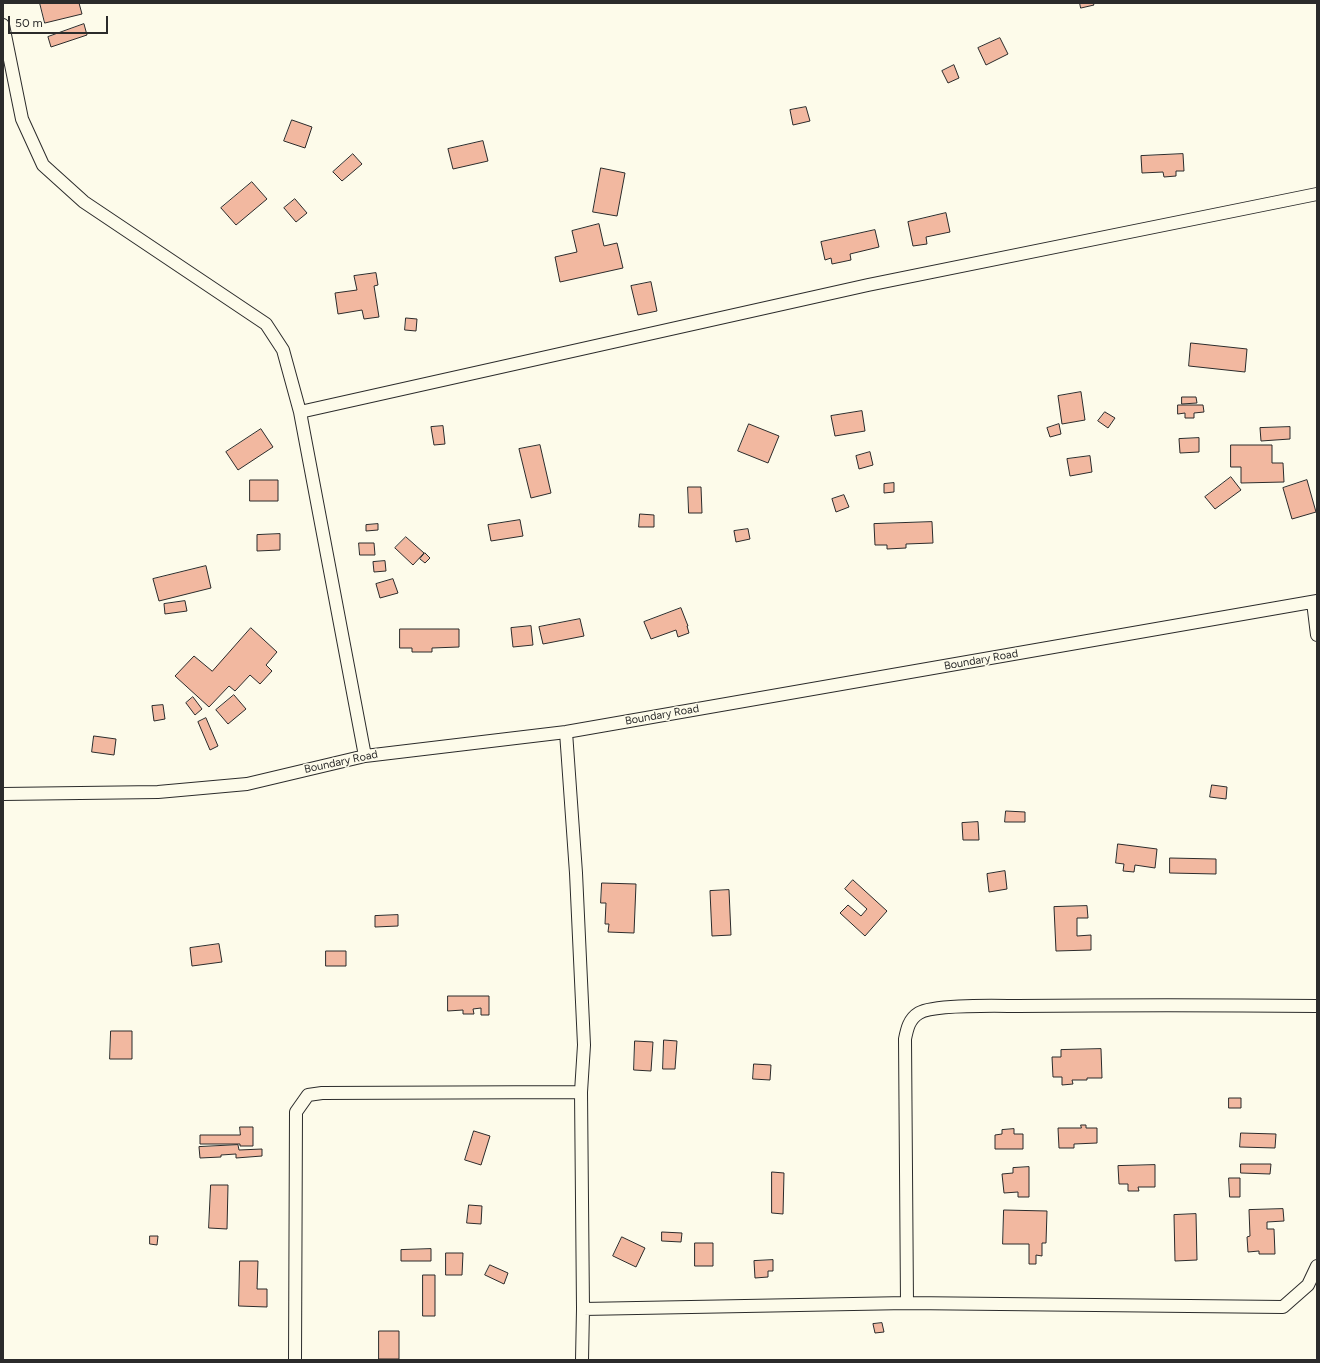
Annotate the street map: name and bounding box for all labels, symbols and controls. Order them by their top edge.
scale bar [10,8,110,34]
text: 50 m [15,16,43,30]
street label: Boundary Road [943,647,1019,673]
street label: Boundary Road [624,702,700,728]
street label: Boundary Road [303,748,379,776]

